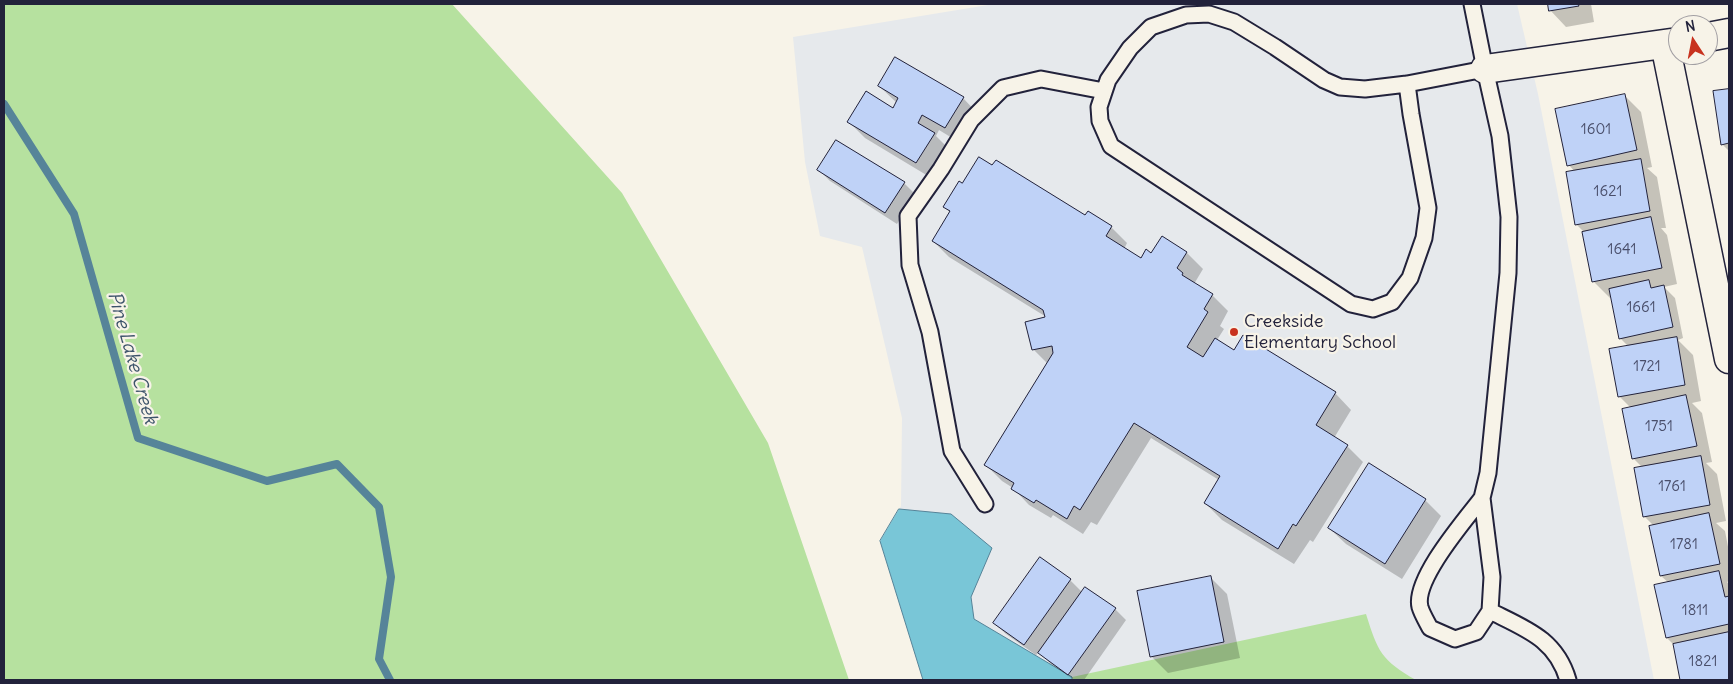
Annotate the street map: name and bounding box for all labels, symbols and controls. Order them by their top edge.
north arrow [1668,15,1718,65]
text: N [1684,16,1697,36]
house number: 1601 [1581,121,1611,139]
house number: 1621 [1594,183,1622,201]
house number: 1641 [1607,241,1637,259]
water label: Pine Lake Creek [102,289,162,427]
house number: 1661 [1626,299,1656,317]
place label: Creekside Elementary School [1244,311,1396,354]
marker: Creekside Elementary School [1228,326,1240,338]
house number: 1721 [1633,358,1661,376]
house number: 1751 [1645,418,1673,436]
house number: 1761 [1658,478,1686,496]
house number: 1781 [1670,536,1698,554]
house number: 1811 [1682,602,1708,620]
house number: 1821 [1689,653,1717,671]

